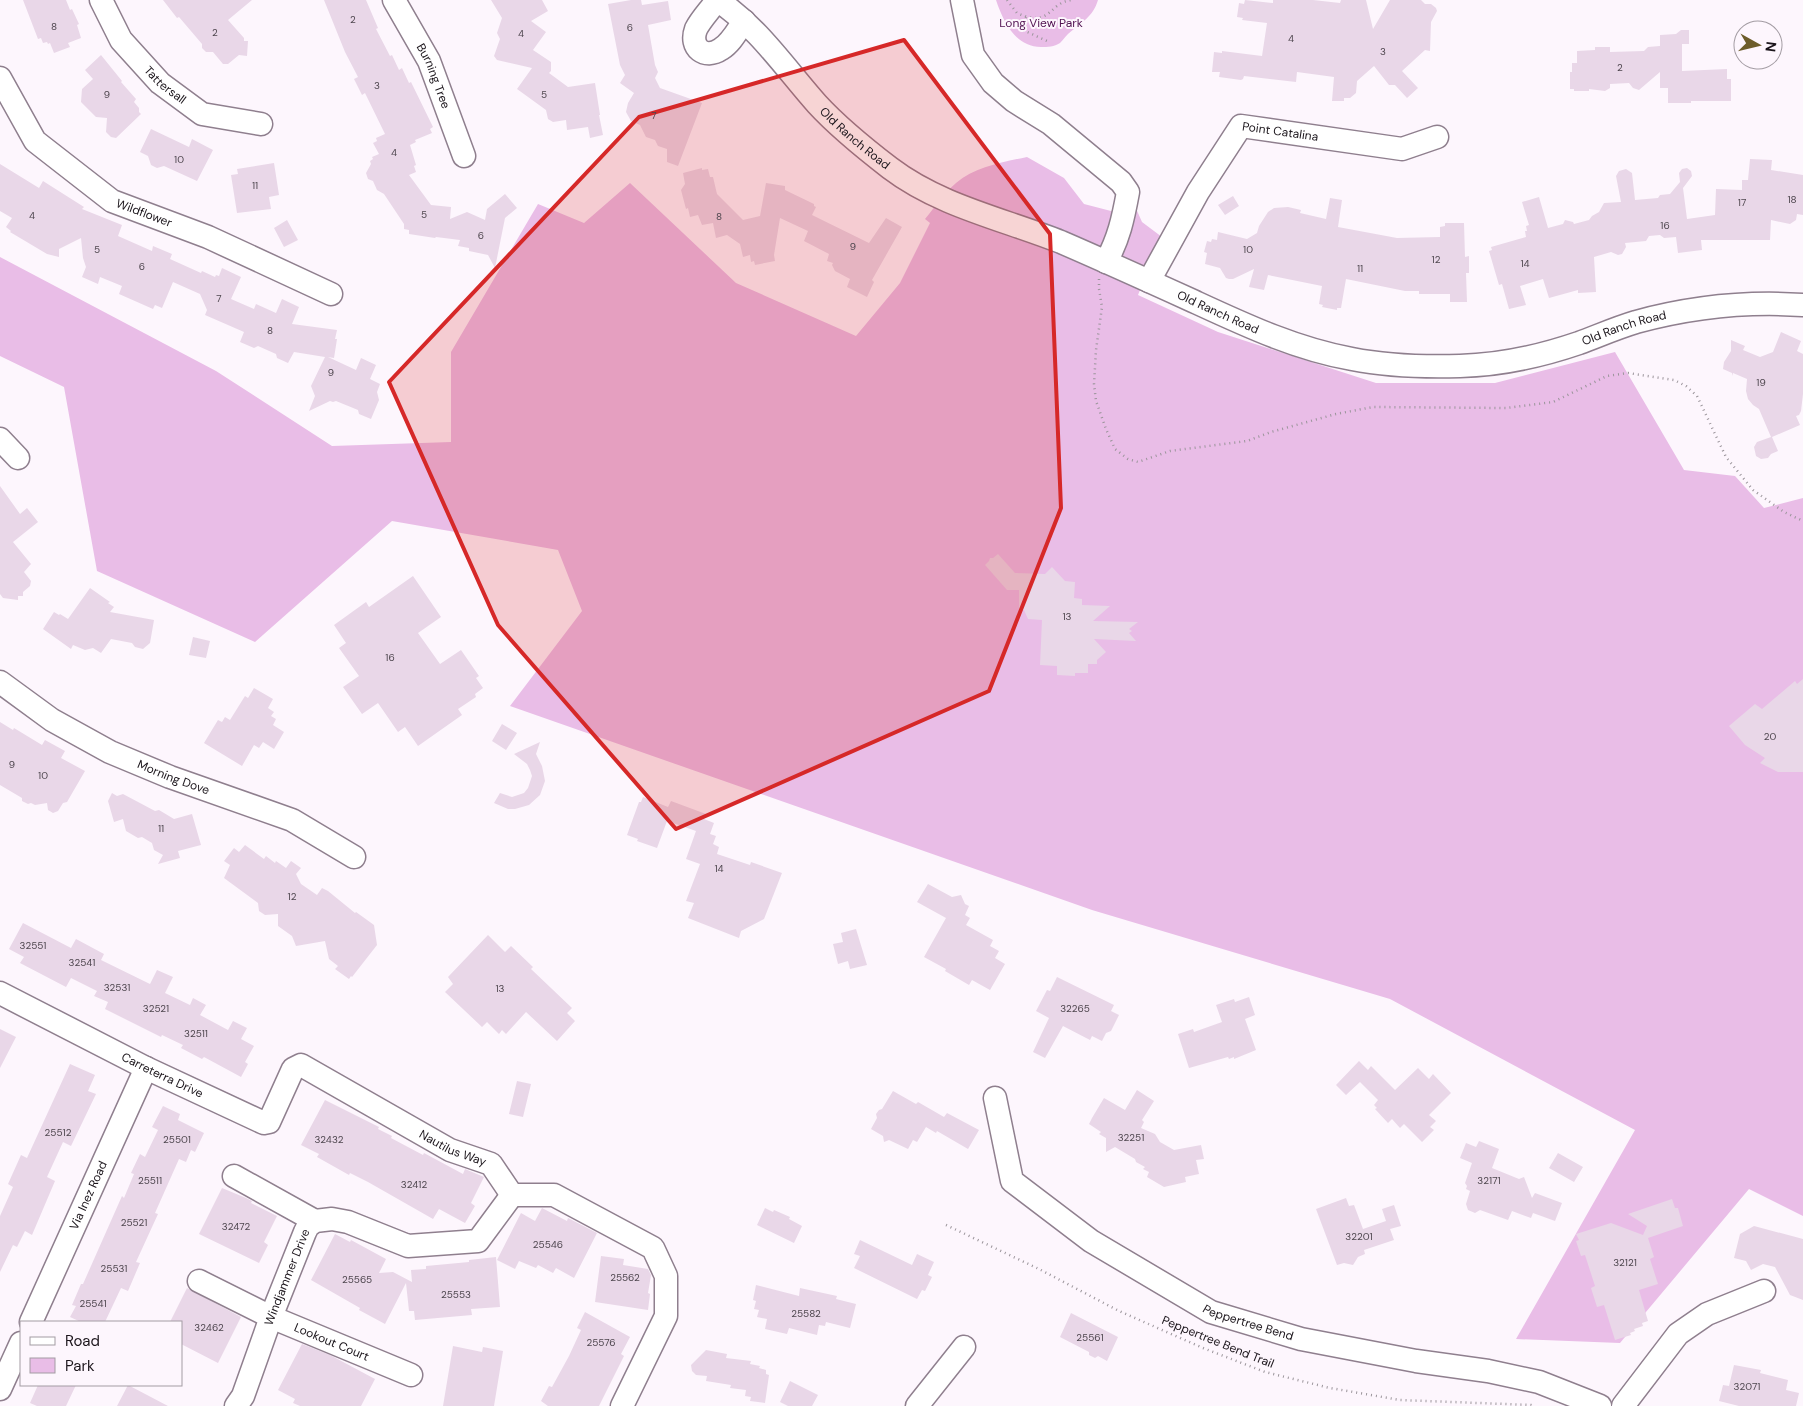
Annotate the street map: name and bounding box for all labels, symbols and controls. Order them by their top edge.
house number: 2 [350,13,356,26]
park label: Long View Park [999,15,1083,31]
house number: 8 [51,20,57,33]
north arrow [1733,20,1783,70]
house number: 6 [627,21,633,34]
house number: 2 [212,26,218,39]
house number: 4 [518,27,524,40]
house number: 4 [1288,32,1294,45]
text: N [1761,40,1780,53]
street label: Burning Tree [413,41,454,111]
house number: 3 [1380,45,1386,58]
house number: 2 [1617,61,1623,74]
street label: Tattersall [141,63,189,108]
house number: 3 [374,79,380,92]
house number: 9 [104,88,110,101]
house number: 5 [541,88,547,101]
street label: Old Ranch Road [816,104,893,173]
house number: 7 [651,109,657,122]
street label: Point Catalina [1241,118,1319,145]
house number: 4 [391,146,397,159]
house number: 10 [174,153,184,166]
house number: 11 [252,179,258,192]
house number: 18 [1787,193,1797,206]
street label: Wildflower [114,195,175,231]
house number: 17 [1738,196,1746,209]
house number: 5 [421,208,427,221]
house number: 4 [29,209,35,222]
house number: 8 [716,210,722,223]
house number: 16 [1660,219,1670,232]
house number: 6 [478,229,484,242]
house number: 9 [850,240,856,253]
house number: 5 [94,243,100,256]
house number: 10 [1243,243,1253,256]
house number: 12 [1432,253,1441,266]
house number: 14 [1520,257,1530,270]
house number: 6 [139,260,145,273]
house number: 11 [1357,262,1363,275]
street label: Old Ranch Road [1174,287,1261,337]
house number: 7 [216,292,222,305]
street label: Old Ranch Road [1579,307,1668,349]
house number: 8 [267,324,273,337]
house number: 9 [328,366,334,379]
house number: 19 [1756,376,1766,389]
house number: 13 [1062,610,1072,623]
house number: 16 [385,651,395,664]
house number: 20 [1764,730,1776,743]
street label: Morning Dove [135,756,212,798]
house number: 9 [9,758,15,771]
house number: 10 [38,769,48,782]
house number: 11 [158,822,164,835]
house number: 14 [714,862,724,875]
house number: 12 [288,890,297,903]
house number: 32551 [20,939,47,952]
house number: 32541 [69,956,95,969]
house number: 32531 [104,981,130,994]
house number: 13 [495,982,505,995]
house number: 32521 [143,1002,169,1015]
house number: 32265 [1060,1002,1090,1015]
house number: 32511 [184,1027,208,1040]
street label: Carreterra Drive [119,1049,206,1102]
house number: 25512 [45,1126,72,1139]
street label: Nautilus Way [416,1126,489,1170]
house number: 32251 [1118,1131,1144,1144]
house number: 25501 [163,1133,191,1146]
house number: 32432 [314,1133,344,1146]
street label: Via Inez Road [66,1158,111,1232]
house number: 25511 [138,1174,162,1187]
house number: 32171 [1477,1174,1501,1187]
house number: 32412 [401,1178,427,1191]
house number: 25521 [121,1216,147,1229]
house number: 32472 [222,1220,250,1233]
street label: Windjammer Drive [261,1226,314,1328]
house number: 32201 [1345,1230,1373,1243]
house number: 25546 [533,1238,563,1251]
house number: 32121 [1613,1256,1637,1269]
house number: 25531 [101,1262,127,1275]
house number: 25562 [610,1271,640,1284]
house number: 25565 [342,1273,372,1286]
house number: 25553 [441,1288,471,1301]
house number: 25541 [79,1297,107,1310]
street label: Peppertree Bend [1200,1301,1295,1344]
house number: 25582 [791,1307,821,1320]
street label: Peppertree Bend Trail [1160,1312,1276,1372]
street label: Lookout Court [292,1319,372,1365]
legend [20,1321,182,1386]
house number: 32462 [194,1321,224,1334]
text: Road [65,1331,100,1351]
house number: 25561 [1076,1331,1104,1344]
house number: 25576 [586,1336,616,1349]
text: Park [65,1356,95,1376]
house number: 32071 [1734,1380,1760,1393]

